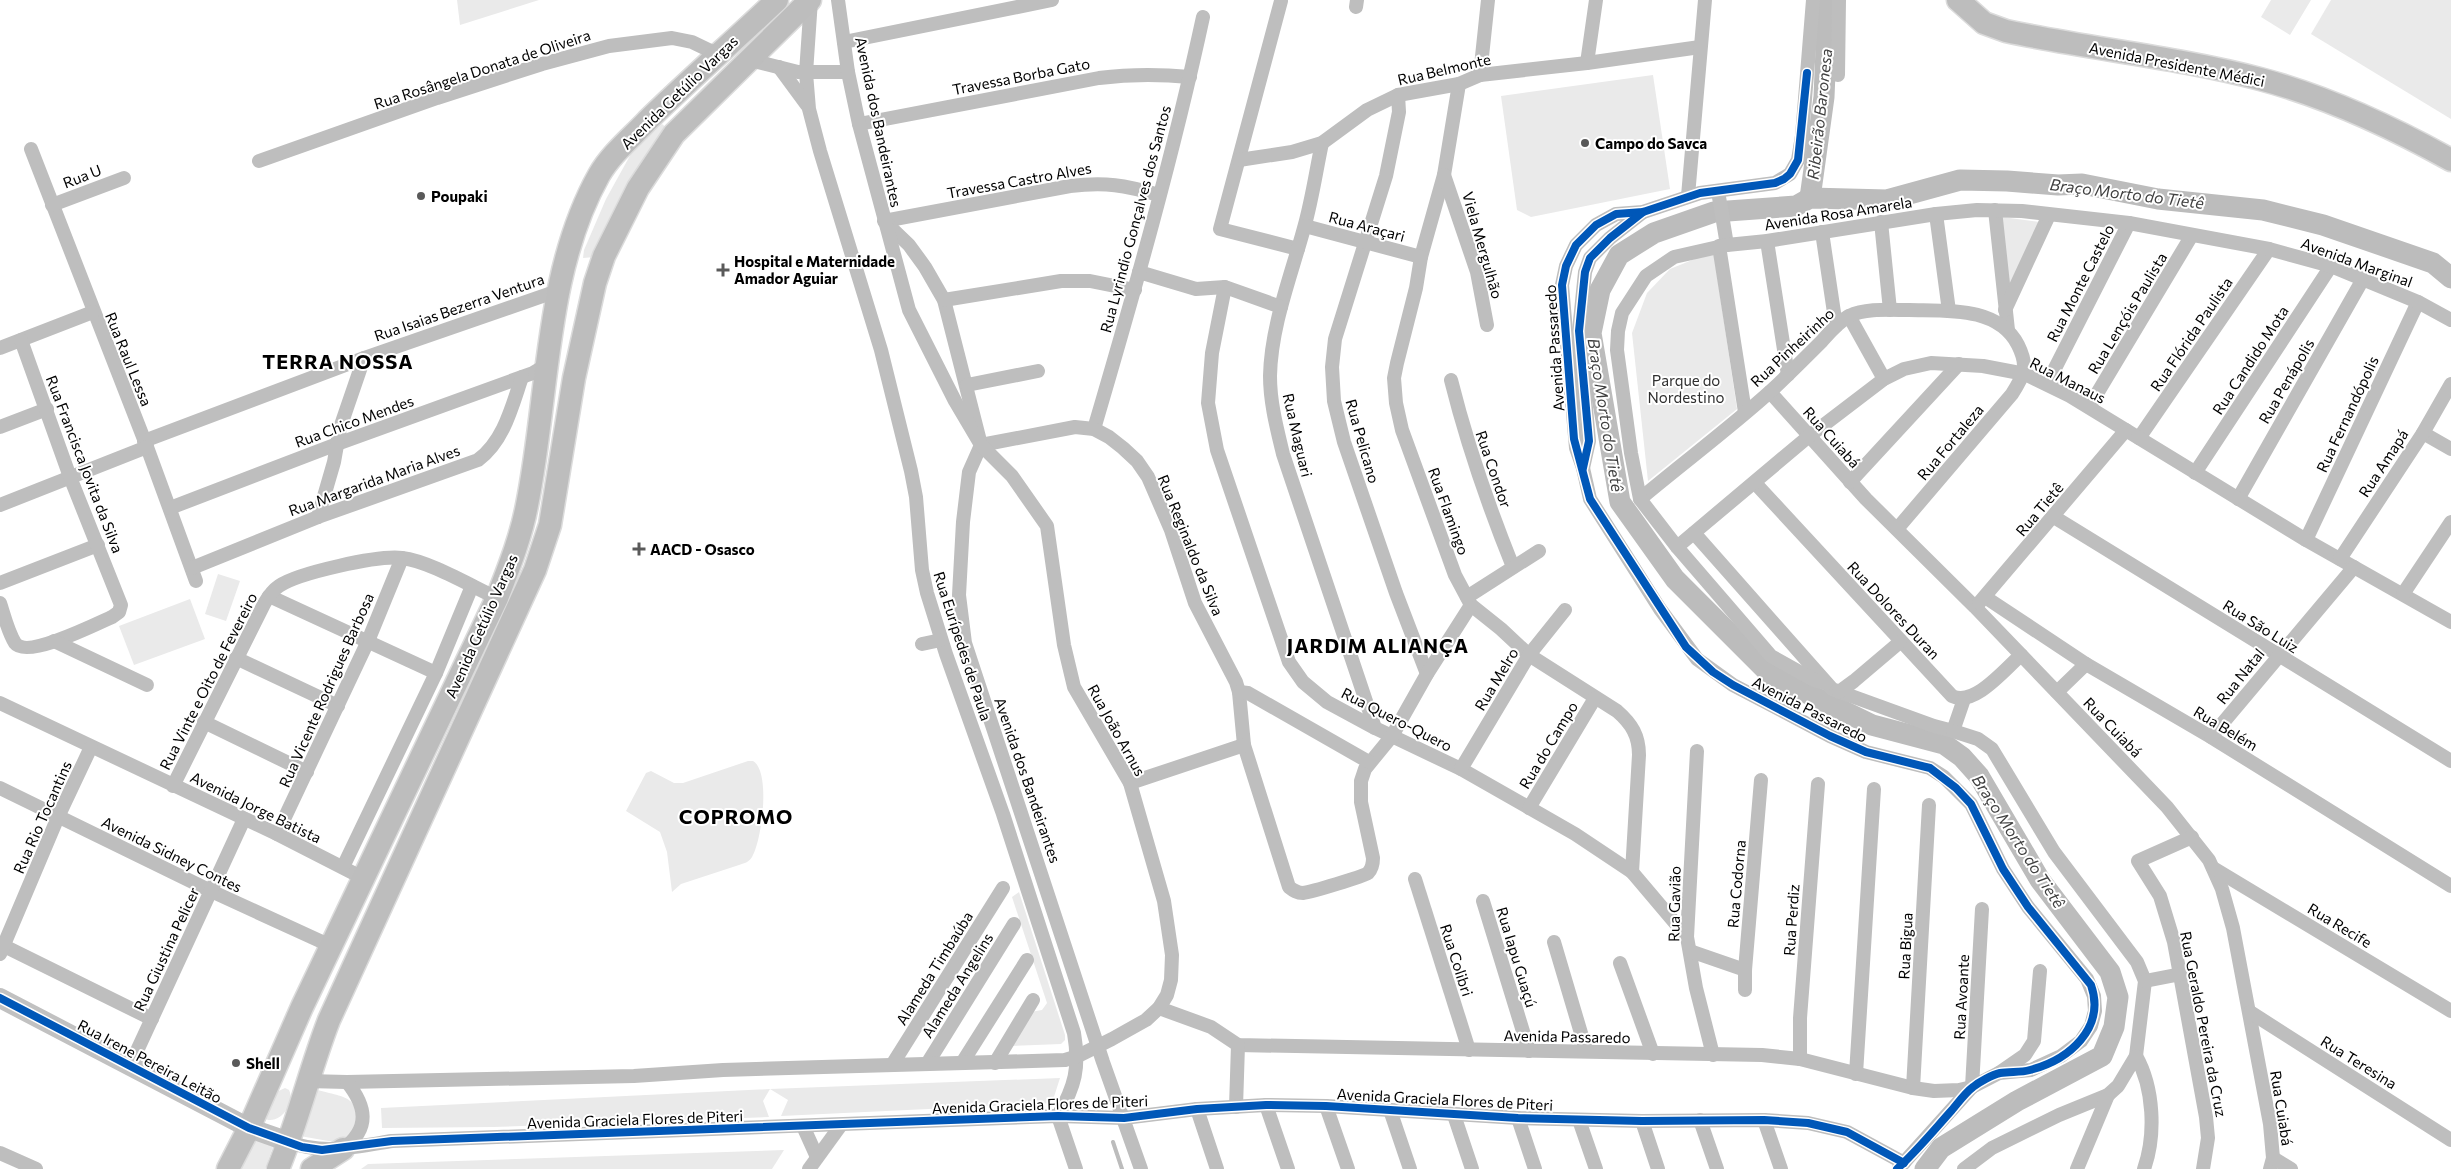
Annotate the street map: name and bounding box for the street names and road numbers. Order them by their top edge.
street label: Rua Rosângela Donata de Oliveira [371,25,593,113]
street label: Avenida Getúlio Vargas [617,31,741,153]
street label: Avenida dos Bandeirantes [852,35,906,209]
street label: Avenida Presidente Médici [2088,38,2266,90]
street label: Rua Belmonte [1396,50,1492,88]
street label: Travessa Borba Gato [951,54,1091,98]
street label: Rua Lyrindio Gonçalves dos Santos [1096,103,1174,335]
street label: Travessa Castro Alves [945,158,1093,202]
street label: Rua U [60,160,104,192]
street label: Viela Mergulhão [1459,189,1507,301]
street label: Avenida Rosa Amarela [1763,192,1913,234]
street label: Rua Araçari [1327,207,1407,245]
street label: Rua Monte Castelo [2043,221,2117,345]
street label: Avenida Marginal [2299,233,2415,291]
street label: Rua Lençóis Paulista [2084,249,2170,377]
street label: Rua Isaias Bezerra Ventura [372,269,546,345]
street label: Rua Flórida Paulista [2146,274,2236,394]
street label: Avenida Passaredo [1541,284,1567,412]
street label: Rua Candido Mota [2208,302,2292,418]
street label: Rua Pinheirinho [1747,304,1837,390]
street label: Rua Raul Lessa [102,309,156,409]
street label: Rua Penápolis [2254,335,2318,427]
street label: Rua Manaus [2027,353,2109,407]
street label: Rua Fernandópolis [2312,353,2382,475]
street label: Rua Francisca Jovita da Silva [43,373,127,555]
street label: Rua Chico Mendes [292,391,416,451]
street label: Rua Maguari [1280,391,1316,479]
street label: Rua Pelicano [1342,397,1384,485]
street label: Rua Fortaleza [1913,400,1987,484]
street label: Rua Cuiabá [1800,403,1864,471]
street label: Rua Amapá [2354,426,2412,500]
street label: Rua Condor [1472,428,1516,510]
street label: Rua Margarida Maria Alves [286,441,462,519]
street label: Rua Flamingo [1425,465,1473,557]
street label: Rua Reginaldo da Silva [1154,472,1228,618]
street label: Rua Tietê [2011,479,2067,539]
street label: Avenida Getúlio Vargas [441,551,521,701]
street label: Rua Dolores Duran [1844,557,1944,663]
street label: Rua Eurípedes de Paula [930,569,996,723]
street label: Rua Vinte e Oito de Fevereiro [155,589,261,773]
street label: Rua Vicente Rodrigues Barbosa [275,590,377,790]
street label: Rua São Luiz [2220,596,2302,656]
street label: Rua Melro [1470,644,1522,714]
street label: Rua Natal [2212,645,2268,707]
street label: Avenida Passaredo [1749,672,1871,746]
street label: Rua João Arnus [1084,681,1150,779]
street label: Rua Quero-Quero [1339,683,1455,755]
street label: Rua Cuiabá [2080,693,2146,761]
street label: Avenida dos Bandeirantes [991,695,1065,865]
street label: Rua do Campo [1515,698,1581,792]
street label: Rua Belém [2191,702,2261,754]
street label: Rua Rio Tocantins [9,758,75,876]
street label: Avenida Jorge Batista [188,767,324,847]
street label: Avenida Sidney Contes [99,812,245,896]
street label: Rua Codorna [1723,839,1749,929]
street label: Rua Gavião [1664,866,1684,942]
street label: Rua Giustina Pelicer [129,884,203,1014]
street label: Rua Perdiz [1780,884,1802,956]
street label: Rua Recife [2305,899,2375,951]
street label: Rua Iapu Guaçú [1493,905,1541,1009]
street label: Alameda Timbaúba [892,908,976,1028]
street label: Rua Bigua [1894,912,1916,980]
street label: Rua Colibri [1437,922,1477,998]
street label: Alameda Angelins [917,929,997,1041]
street label: Rua Geraldo Pereira da Cruz [2177,930,2231,1118]
street label: Rua Avoante [1950,954,1972,1040]
street label: Rua Irene Pereira Leitão [75,1015,225,1107]
street label: Avenida Passaredo [1503,1026,1631,1046]
street label: Rua Teresina [2318,1032,2400,1092]
street label: Rua Cuiabá [2267,1069,2297,1147]
street label: Avenida Graciela Flores de Piteri [1336,1084,1554,1114]
street label: Avenida Graciela Flores de Piteri [931,1091,1149,1117]
street label: Avenida Graciela Flores de Piteri [526,1106,744,1132]

